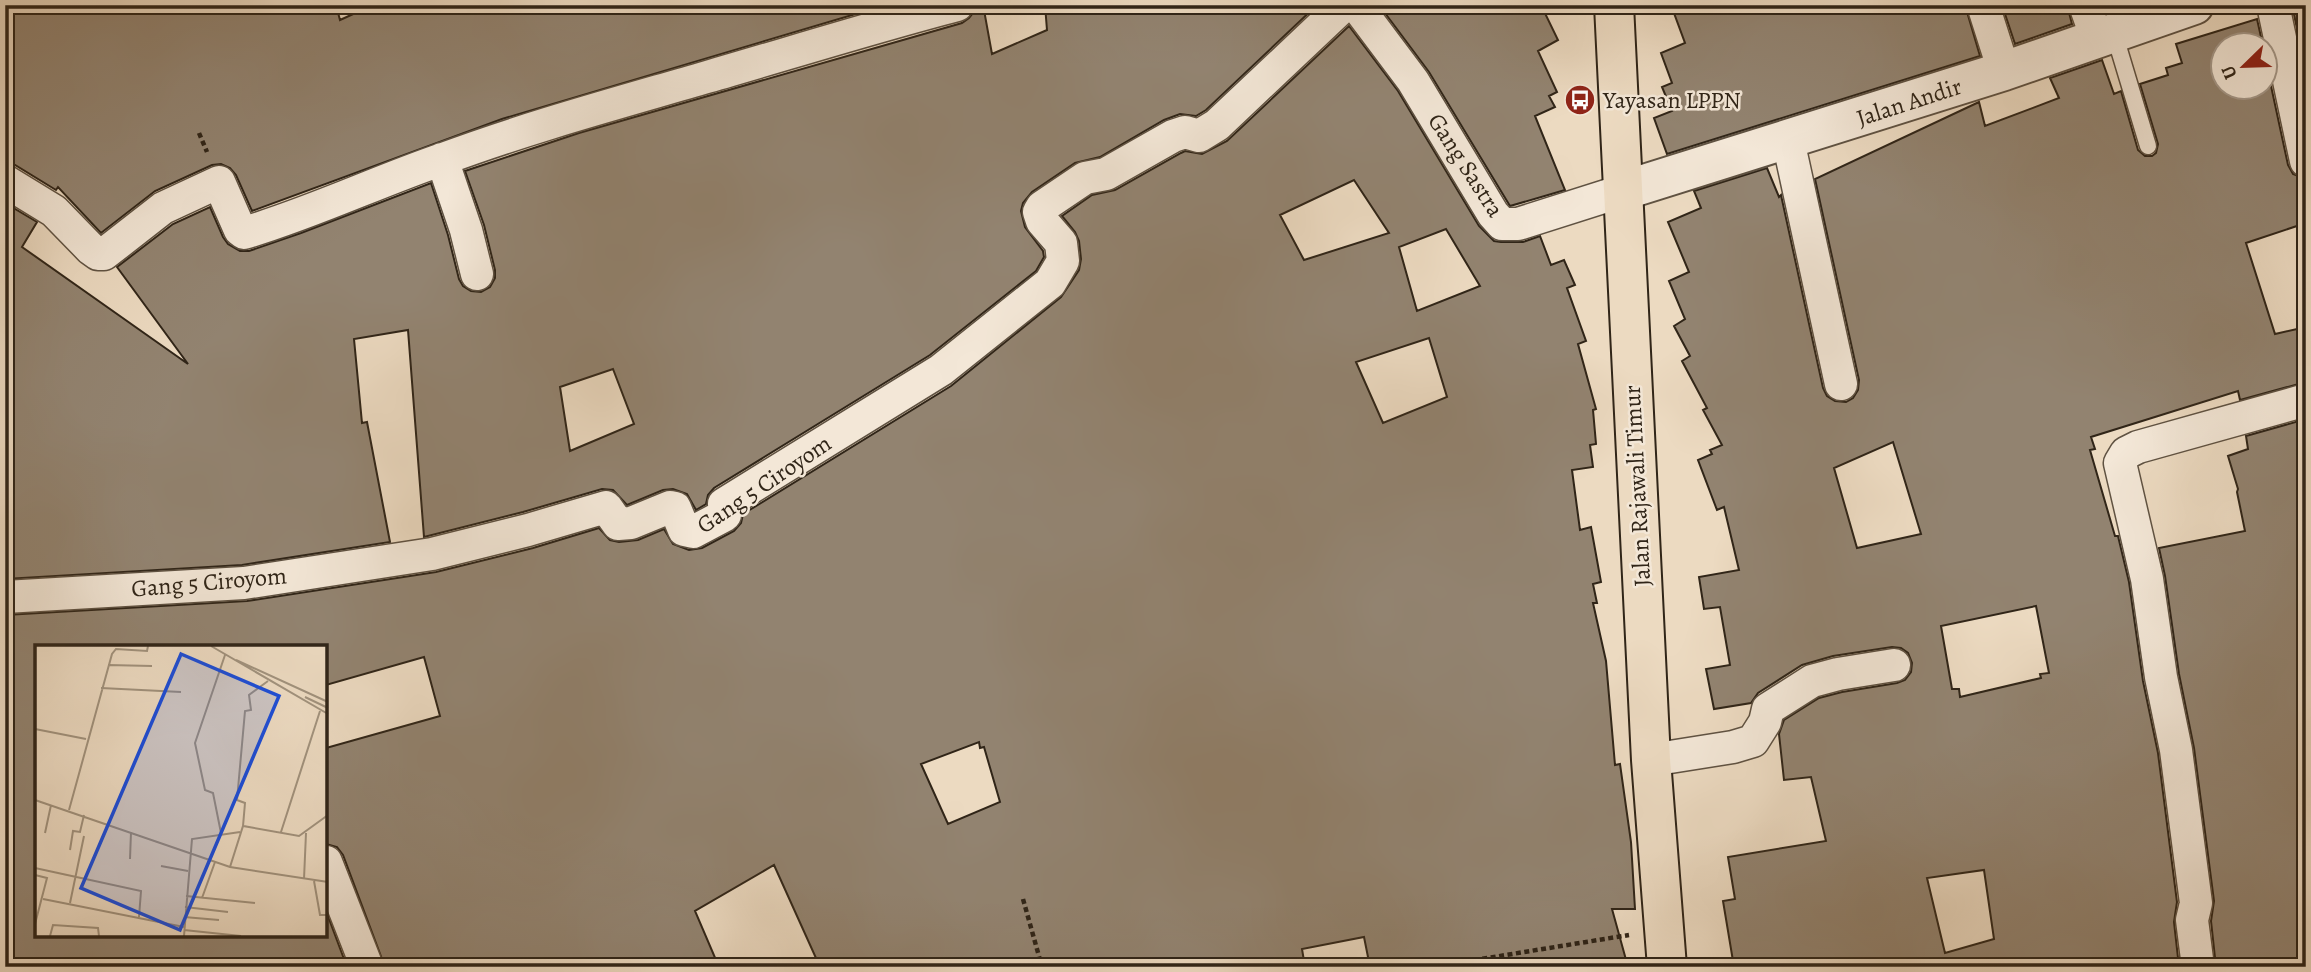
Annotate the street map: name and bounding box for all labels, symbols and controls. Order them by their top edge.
north arrow [2210,32,2280,102]
text: U [2215,61,2244,83]
street label: Jalan Andir [1852,70,1966,134]
bus stop icon: Yayasan LPPN [1563,83,1597,117]
place label: Yayasan LPPN [1602,84,1741,116]
street label: Gang Sastra [1420,107,1512,224]
street label: Jalan Rajawali Timur [1616,384,1658,588]
street label: Gang 5 Ciroyom [690,427,838,541]
street label: Gang 5 Ciroyom [130,559,288,605]
inset map [35,645,327,937]

